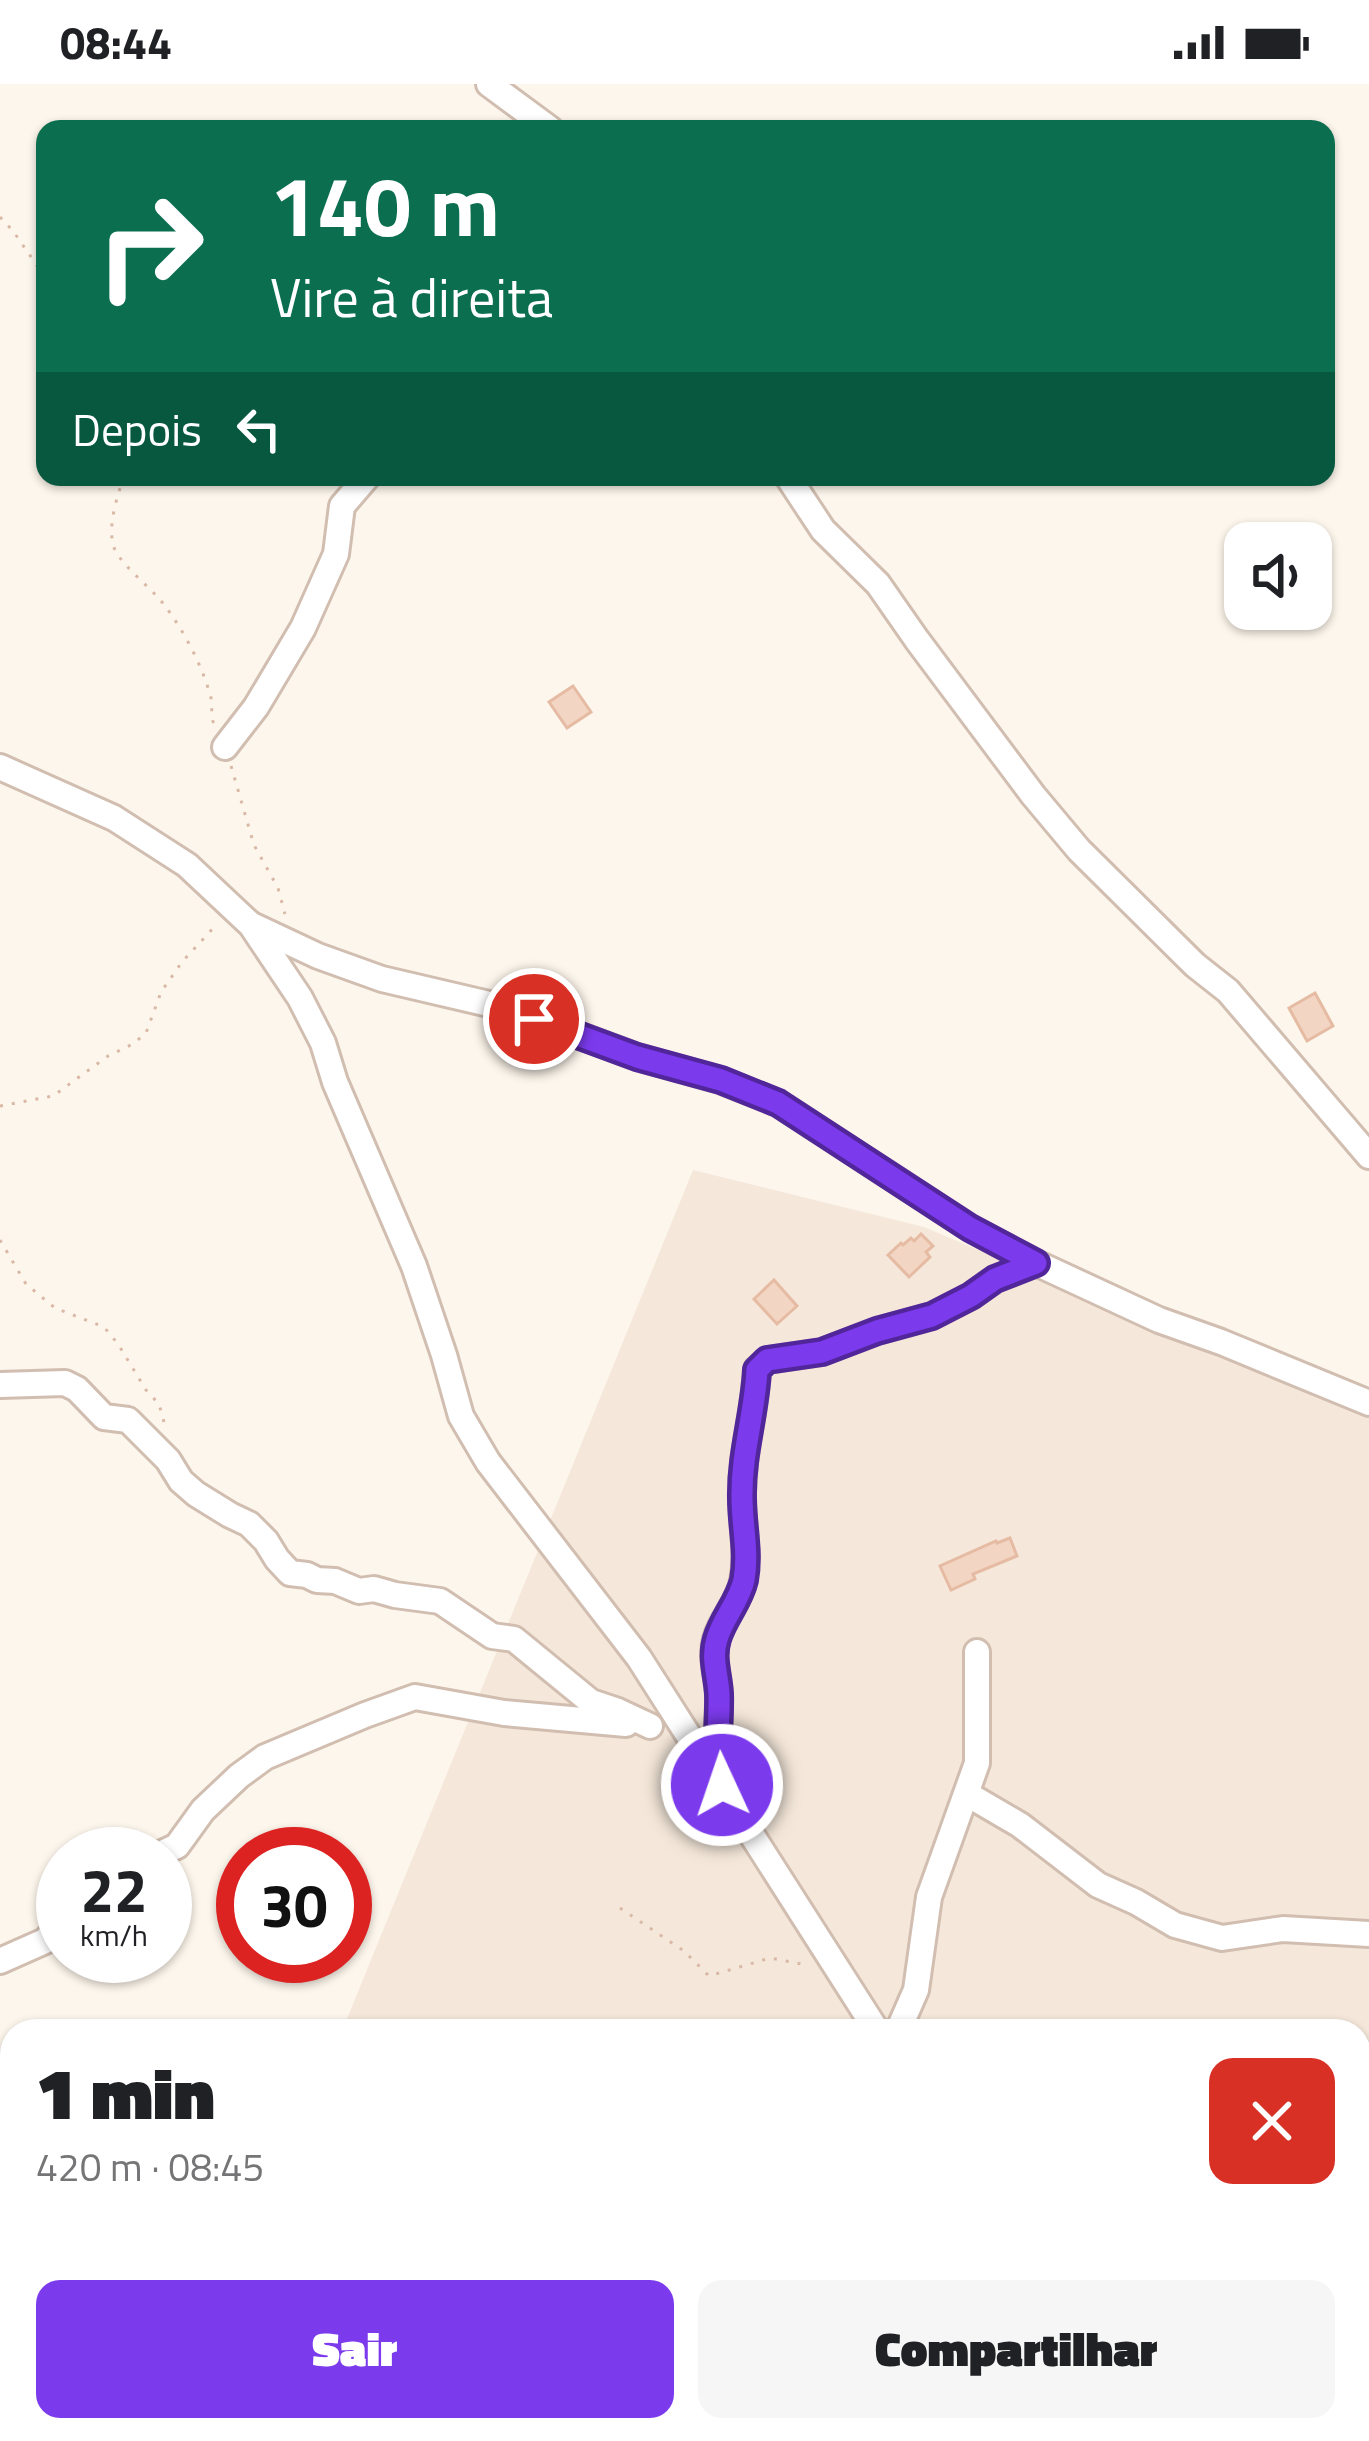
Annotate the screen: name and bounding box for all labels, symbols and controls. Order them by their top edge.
text: 08:44 [60,8,172,76]
text: 140 m [270,141,500,269]
icon: right [72,168,228,324]
text: Vire à direita [270,256,553,338]
text: Depois [72,395,202,463]
icon: left [226,396,292,462]
map controls [1224,522,1332,630]
button: sound [1224,522,1332,630]
pin [483,968,585,1070]
icon: arrive [501,986,567,1052]
position arrow [659,1722,785,1848]
speed limit sign: 30 [216,1827,372,1983]
text: 22 [80,1844,148,1935]
text: km/h [80,1912,148,1958]
text: 1 min [36,2037,215,2147]
button: close [1209,2058,1335,2184]
text: 420 m · 08:45 [36,2137,264,2196]
button: Sair [36,2280,674,2418]
button: Compartilhar [698,2280,1335,2418]

